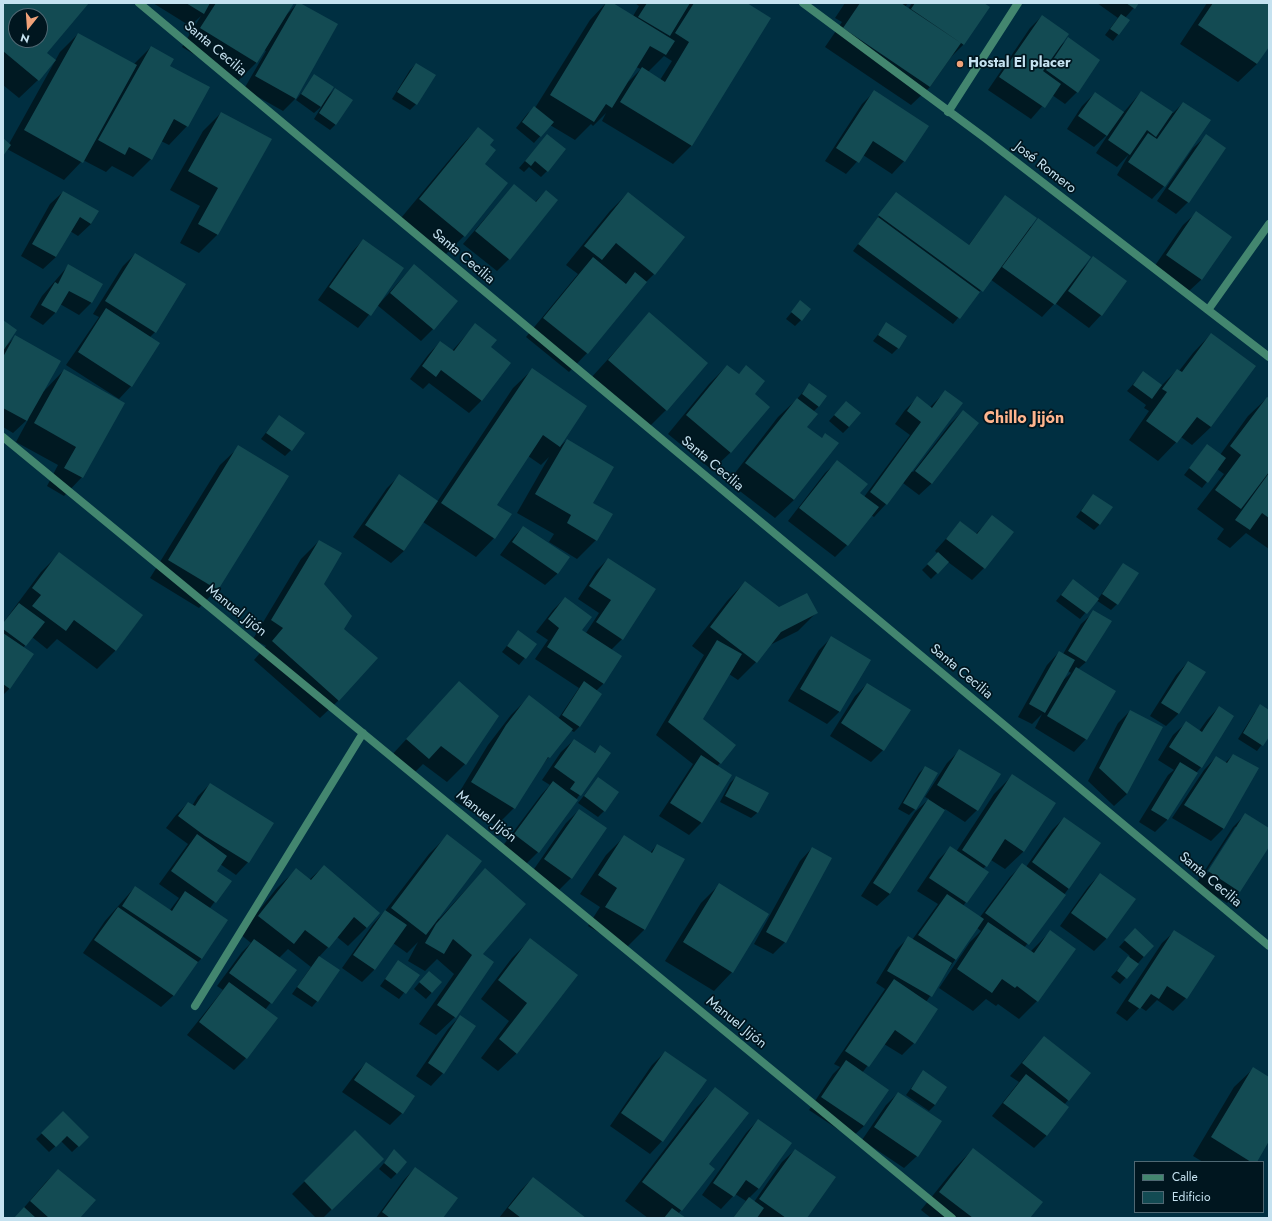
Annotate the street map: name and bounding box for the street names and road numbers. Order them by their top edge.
street label: Santa Cecilia [180,18,250,80]
street label: José Romero [1011,139,1079,197]
street label: Santa Cecilia [428,226,498,288]
street label: Santa Cecilia [677,433,747,495]
street label: Manuel Jijón [202,582,270,640]
street label: Santa Cecilia [926,641,996,703]
street label: Manuel Jijón [452,788,520,846]
street label: Santa Cecilia [1175,849,1245,911]
street label: Manuel Jijón [702,994,770,1052]

